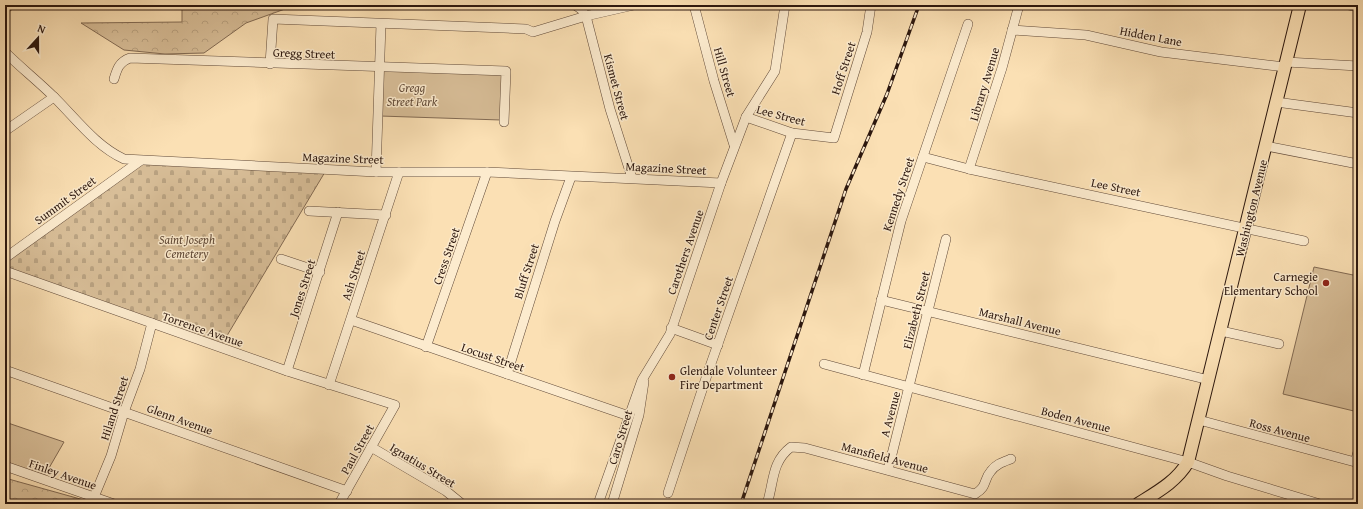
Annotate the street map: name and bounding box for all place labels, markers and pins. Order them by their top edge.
place label: Carnegie Elementary School [1224,268,1319,299]
marker: Carnegie Elementary School [1321,278,1331,288]
place label: Glendale Volunteer Fire Department [680,362,777,393]
marker: Glendale Volunteer Fire Department [667,372,677,382]

